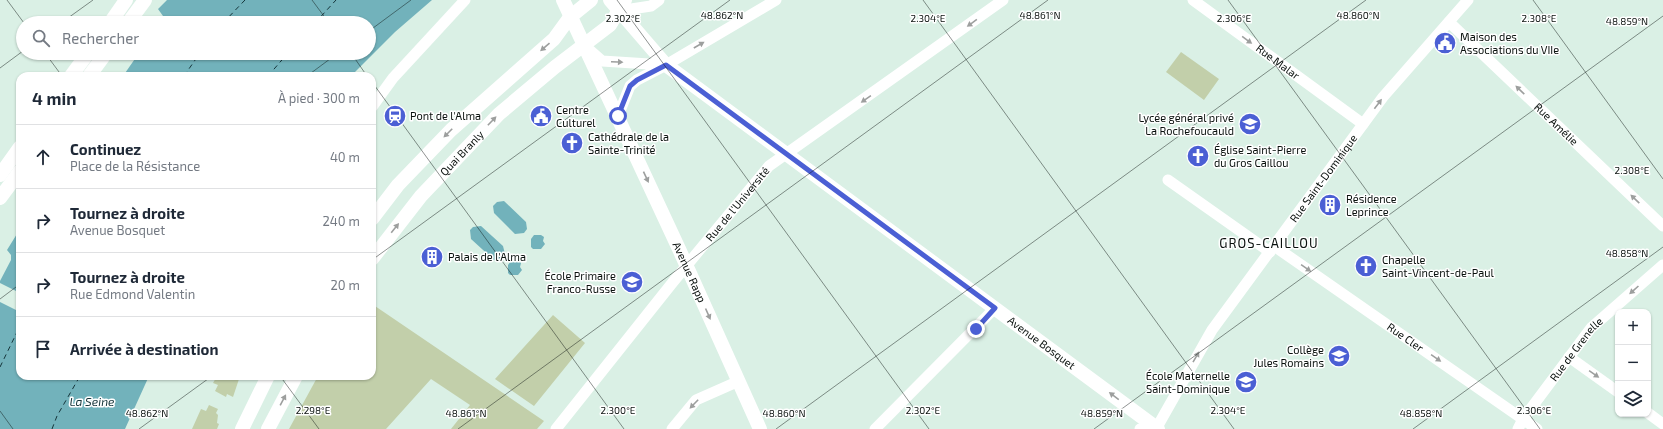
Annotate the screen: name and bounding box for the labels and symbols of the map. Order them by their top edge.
text: 48.862°N [701,9,743,21]
text: 48.861°N [1020,9,1060,21]
text: 48.860°N [1336,9,1380,21]
text: 2.302°E [606,12,641,24]
text: 2.304°E [911,12,946,24]
text: 2.306°E [1217,12,1252,24]
text: 2.308°E [1522,12,1557,24]
text: 48.859°N [1606,15,1648,27]
one-way arrow [966,19,977,27]
public building icon: Maison des Associations du VIIe [1432,30,1458,56]
place label: Maison des Associations du VIIe [1460,30,1559,56]
one-way arrow [1241,35,1252,44]
one-way arrow [694,41,704,49]
street label: Rue Malar [1254,41,1303,82]
one-way arrow [539,42,550,51]
one-way arrow [611,59,624,65]
one-way arrow [1515,85,1525,95]
one-way arrow [861,95,871,103]
one-way arrow [1374,99,1382,109]
street label: Rue Amélie [1532,100,1581,148]
station icon: Pont de l'Alma [382,103,408,129]
public building icon: Centre Culturel [528,103,554,129]
place label: Centre Culturel [556,103,596,129]
route start [609,107,627,125]
place label: Pont de l'Alma [410,109,481,122]
place label: Lycée général privé La Rochefoucauld [1138,111,1234,137]
school or university icon: Lycée général privé La Rochefoucauld [1237,111,1263,137]
one-way arrow [487,116,497,126]
street label: Quai Branly [437,127,486,179]
one-way arrow [443,128,453,138]
church icon: Cathédrale de la Sainte-Trinité [559,130,585,156]
place label: Cathédrale de la Sainte-Trinité [588,130,669,156]
street label: Rue Saint-Dominique [1287,131,1359,224]
church icon: Église Saint-Pierre du Gros Caillou [1185,143,1211,169]
place label: Église Saint-Pierre du Gros Caillou [1214,143,1306,169]
street label: Rue de l'Université [703,164,772,244]
text: 2.308°E [1615,164,1650,176]
one-way arrow [643,171,649,183]
building icon: Résidence Leprince [1317,192,1343,218]
place label: Résidence Leprince [1346,192,1397,218]
one-way arrow [1630,194,1640,204]
one-way arrow [391,222,400,233]
district label: GROS-CAILLOU [1219,235,1319,251]
street label: Avenue Rapp [671,240,709,304]
building icon: Palais de l'Alma [419,244,445,270]
text: 48.858°N [1606,247,1648,259]
place label: Palais de l'Alma [448,250,526,263]
church icon: Chapelle Saint-Vincent-de-Paul [1353,253,1379,279]
place label: Chapelle Saint-Vincent-de-Paul [1382,253,1495,279]
one-way arrow [1301,264,1312,272]
place label: École Primaire Franco-Russe [544,269,616,295]
school or university icon: École Primaire Franco-Russe [619,269,645,295]
one-way arrow [1628,286,1639,295]
one-way arrow [705,308,712,320]
street label: Avenue Bosquet [1006,313,1078,372]
street label: Rue de Grenelle [1547,314,1605,384]
route end [967,320,985,338]
street label: Rue Cler [1385,320,1427,354]
place label: Collège Jules Romains [1253,343,1324,369]
school or university icon: Collège Jules Romains [1326,343,1352,369]
one-way arrow [1192,351,1199,363]
one-way arrow [1431,354,1441,362]
place label: École Maternelle Saint-Dominique [1146,369,1230,395]
school or university icon: École Maternelle Saint-Dominique [1233,369,1259,395]
one-way arrow [1588,370,1599,378]
one-way arrow [1109,392,1120,401]
water label: La Seine [69,394,115,408]
one-way arrow [279,395,286,406]
one-way arrow [689,399,698,409]
text: 2.298°E [296,404,331,416]
text: 2.300°E [601,404,636,416]
text: 2.302°E [906,404,941,416]
text: 2.304°E [1211,404,1246,416]
text: 2.306°E [1517,404,1552,416]
text: 48.862°N [126,407,168,419]
text: 48.861°N [446,407,486,419]
text: 48.860°N [762,407,806,419]
text: 48.859°N [1081,407,1123,419]
text: 48.858°N [1400,407,1442,419]

